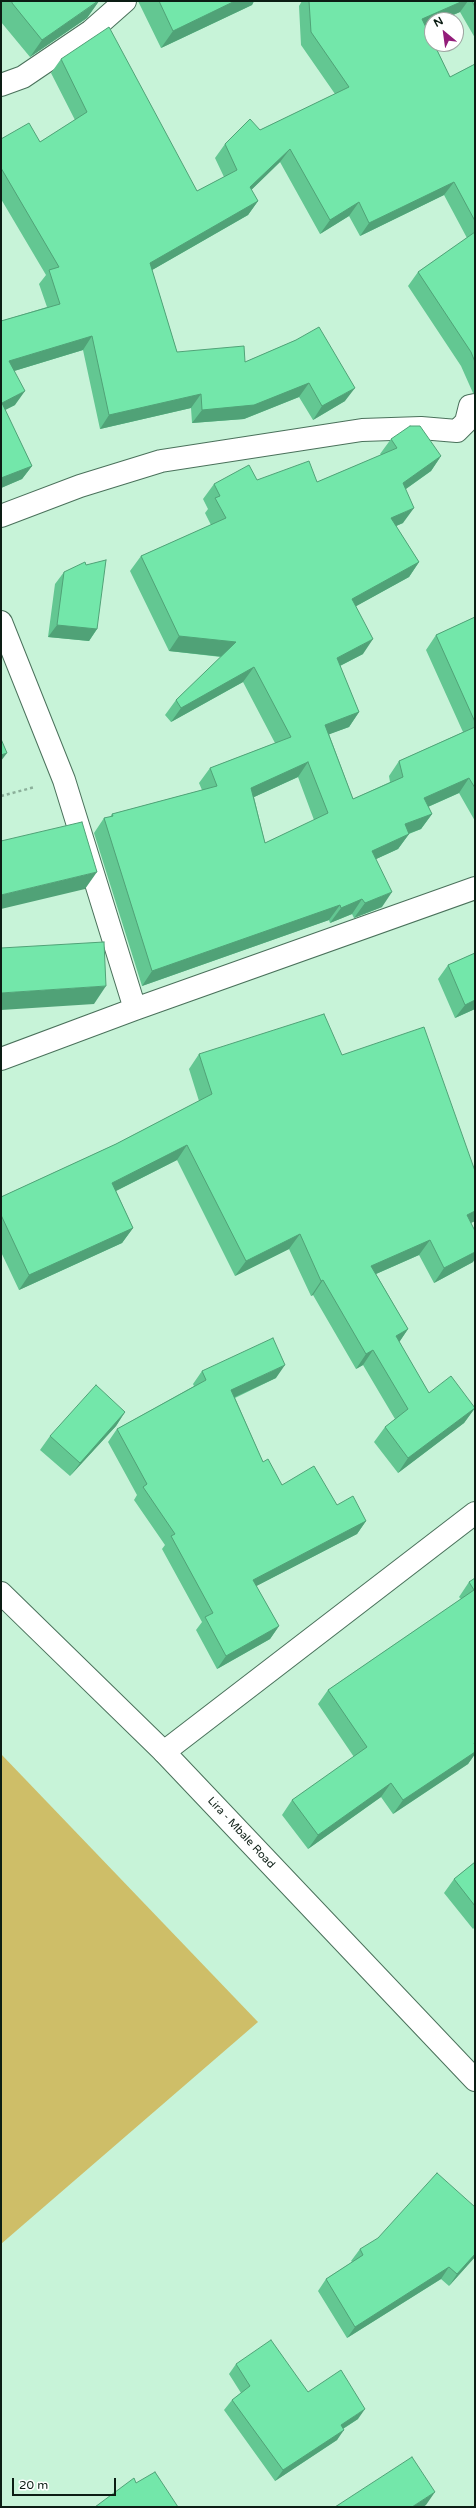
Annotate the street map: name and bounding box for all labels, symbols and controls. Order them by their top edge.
north arrow [424,12,464,52]
text: N [431,14,445,30]
street label: Lira - Mbale Road [205,1795,277,1871]
scale bar [14,2470,118,2496]
text: 20 m [19,2478,48,2492]

